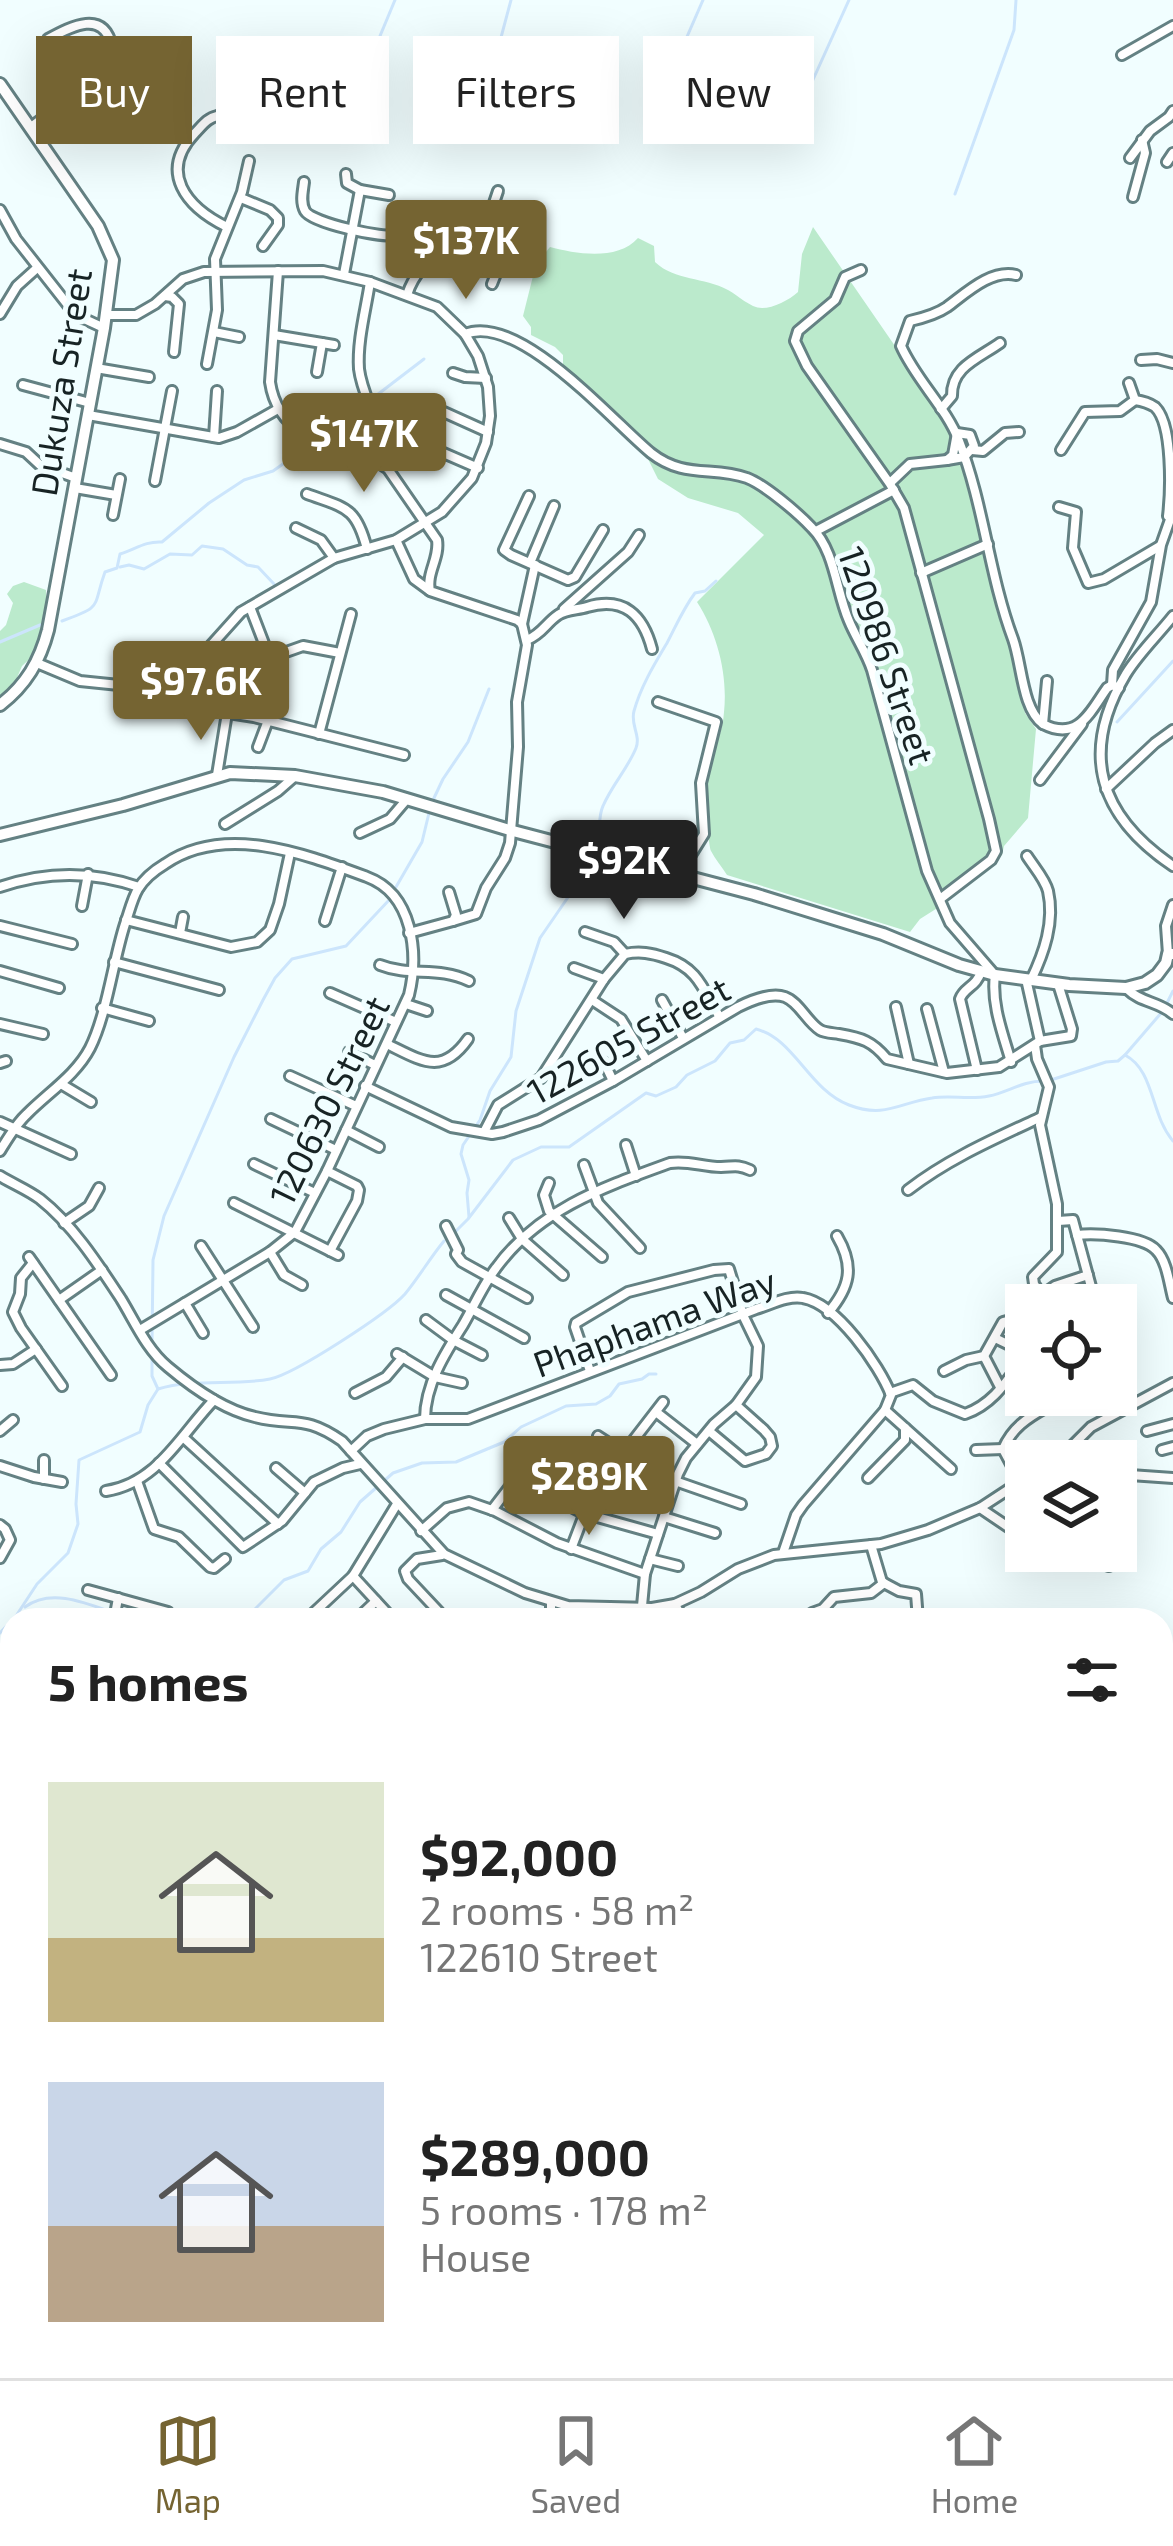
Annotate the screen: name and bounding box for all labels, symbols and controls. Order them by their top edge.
chip: Buy [36,36,192,144]
chip: Rent [216,36,389,144]
chip: Filters [413,36,619,144]
chip: New [643,36,814,144]
pin: $137K [382,200,550,302]
text: $137K [413,215,519,262]
street label: Dukuza Street [21,265,99,499]
pin: $147K [280,393,448,495]
text: $147K [309,408,419,455]
street label: 120986 Street [831,540,945,770]
pin: $97.6K [103,641,299,743]
text: $97.6K [140,656,262,703]
pin: $92K [553,820,695,922]
text: $92K [577,835,671,882]
street label: 122605 Street [519,966,737,1112]
street label: 120630 Street [259,989,397,1211]
street label: Phaphama Way [527,1257,781,1385]
map controls [1005,1284,1137,1572]
button: locate [1005,1284,1137,1416]
pin: $289K [505,1436,673,1538]
button: layers [1005,1440,1137,1572]
text: $289K [530,1451,648,1498]
icon: filters [1059,1647,1125,1713]
text: 5 homes [48,1650,249,1711]
text: $92,000 [420,1825,618,1886]
icon: home [144,1830,288,1974]
text: 2 rooms · 58 m² [420,1886,694,1933]
text: 122610 Street [420,1933,658,1980]
text: $289,000 [420,2125,650,2186]
icon: home [144,2130,288,2274]
text: 5 rooms · 178 m² [420,2186,708,2233]
text: House [420,2233,531,2280]
tab: Map [155,2408,221,2520]
tab: Saved [531,2408,621,2520]
tab: Home [931,2408,1018,2520]

